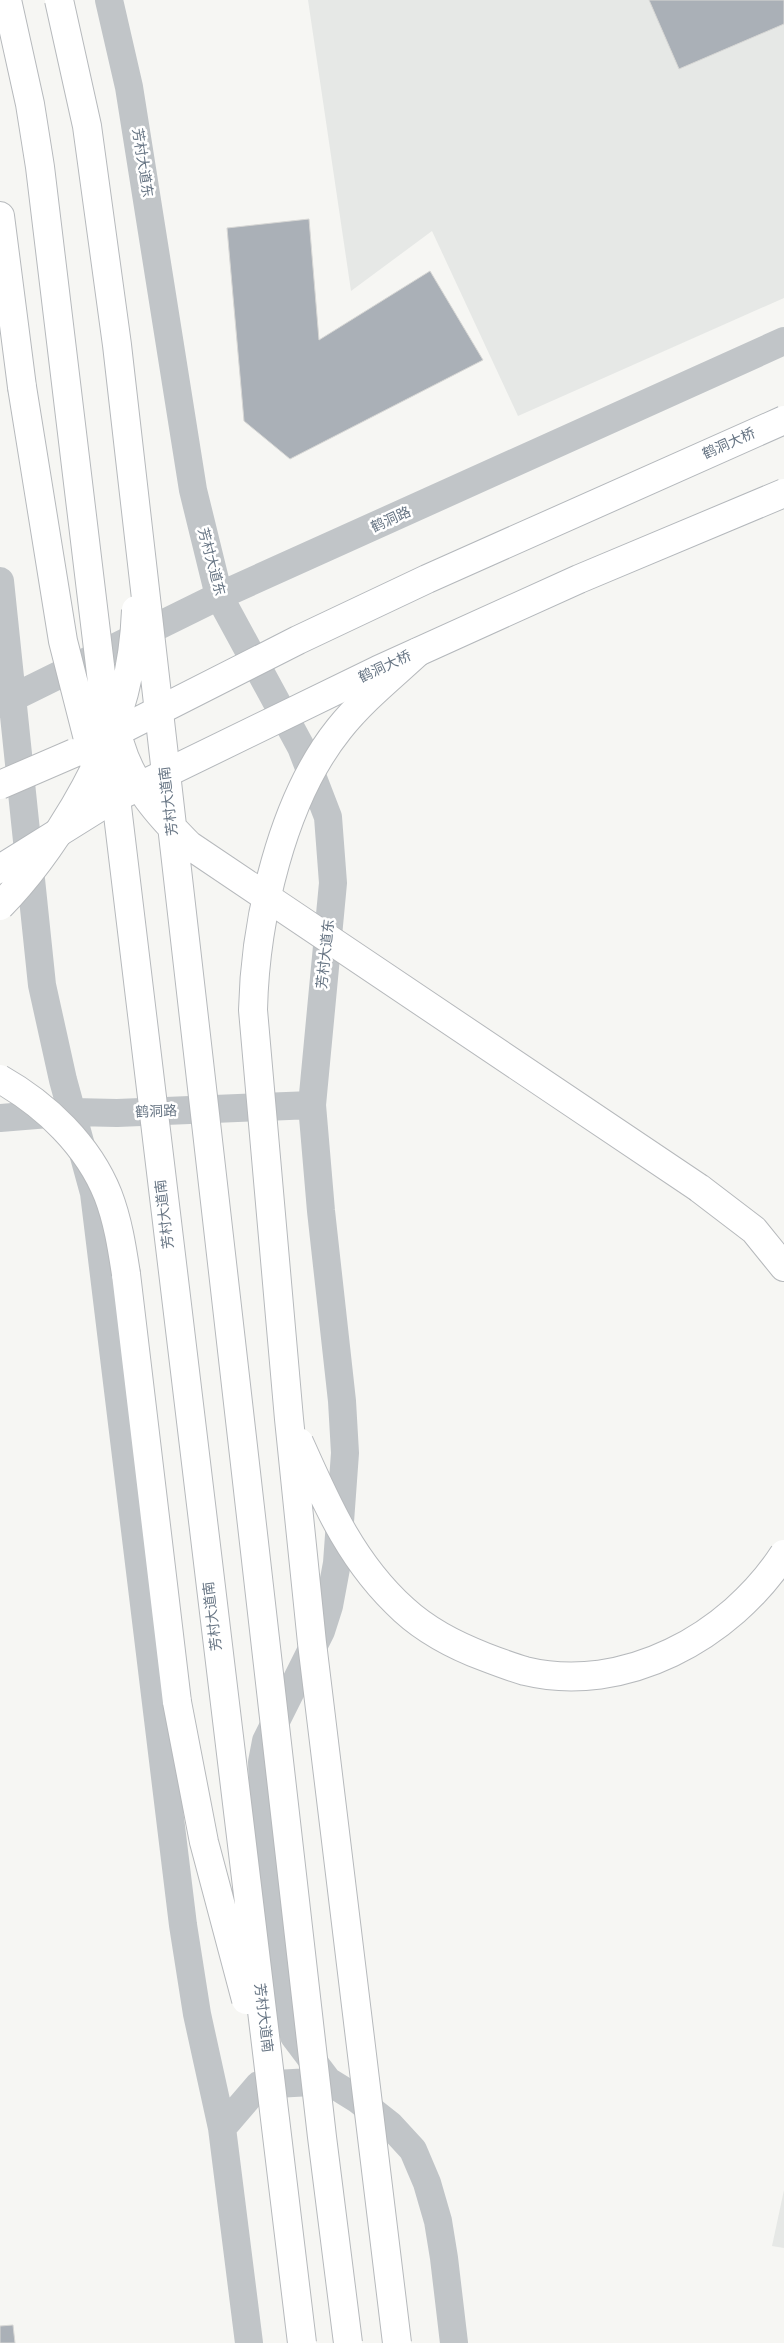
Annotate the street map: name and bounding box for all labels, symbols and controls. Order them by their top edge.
street label: 芳村大道东 [127,127,157,199]
street label: 鹤洞大桥 [699,423,759,465]
street label: 鹤洞路 [368,502,414,538]
street label: 芳村大道东 [192,526,230,598]
street label: 鹤洞大桥 [355,646,415,688]
street label: 芳村大道南 [155,765,183,837]
street label: 芳村大道东 [312,918,340,990]
street label: 鹤洞路 [135,1101,177,1123]
street label: 芳村大道南 [151,1178,179,1250]
street label: 芳村大道南 [199,1580,227,1652]
street label: 芳村大道南 [249,1982,277,2054]

